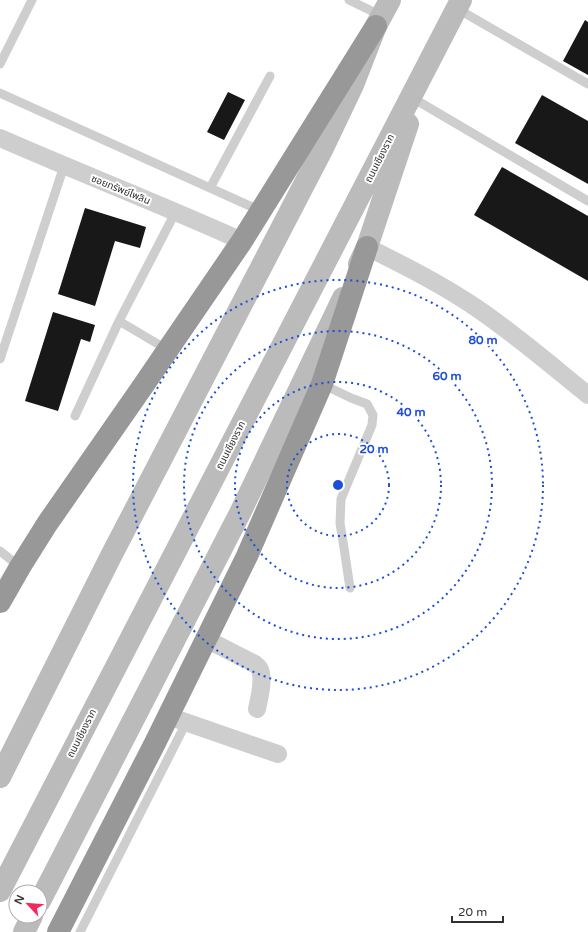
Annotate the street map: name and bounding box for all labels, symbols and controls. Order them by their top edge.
street label: ถนนเชียงราก [363,132,397,185]
street label: ซอยทรัพย์ไพลิน [89,173,152,207]
text: 80 m [468,333,498,347]
text: 60 m [432,369,462,383]
text: 40 m [396,405,426,419]
street label: ถนนเชียงราก [214,419,248,472]
text: 20 m [359,442,389,456]
centre of rings [331,478,345,492]
street label: ถนนเชียงราก [65,707,99,760]
north arrow [8,884,48,924]
text: N [12,893,27,907]
scale bar [452,898,503,924]
text: 20 m [458,905,487,919]

